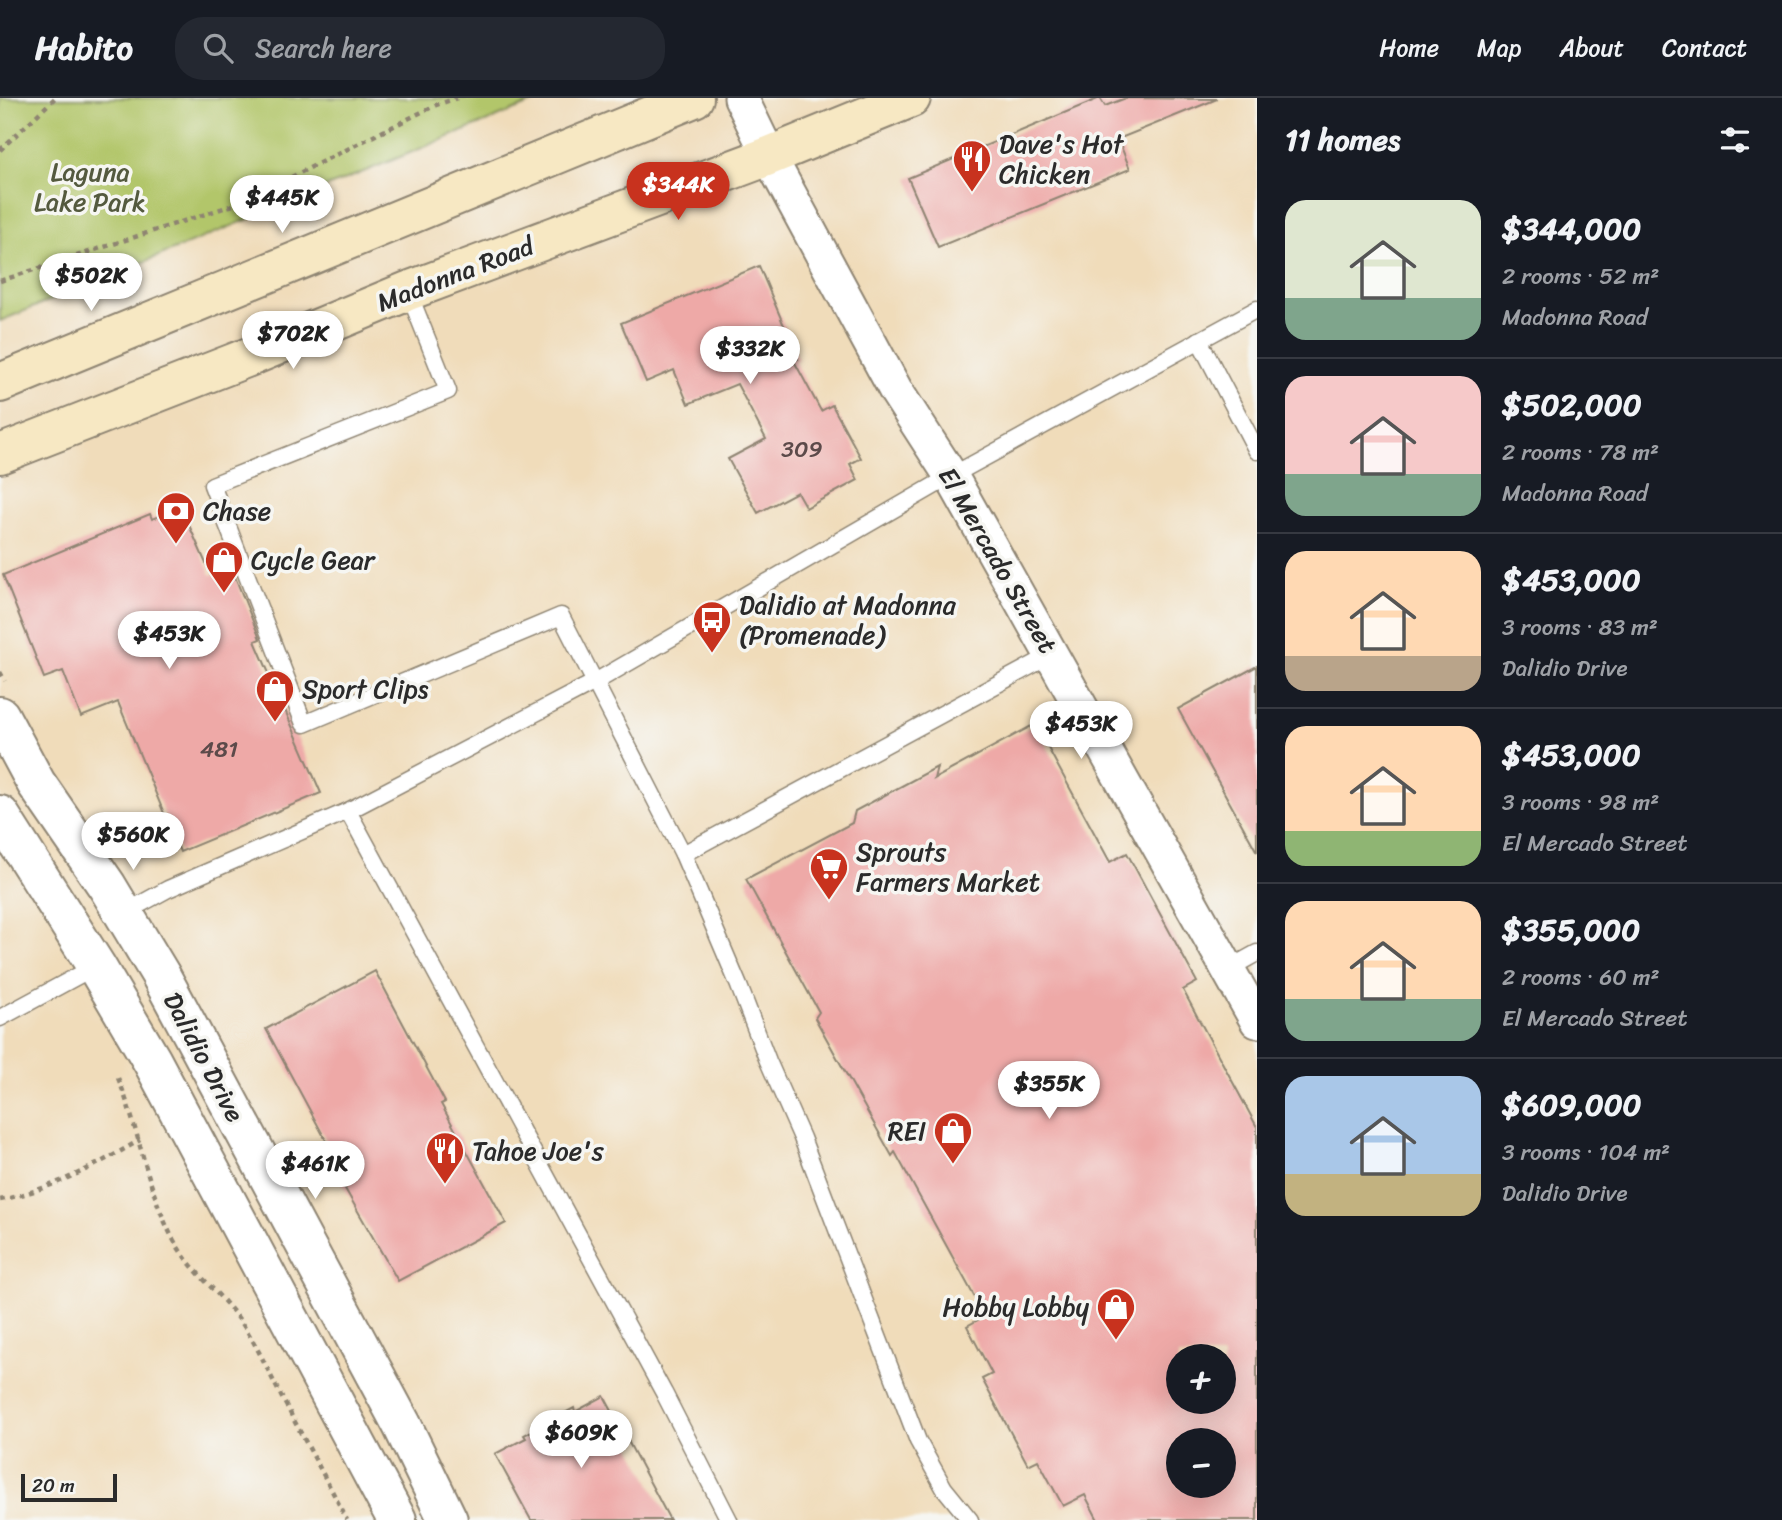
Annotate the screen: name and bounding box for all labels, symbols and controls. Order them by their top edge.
search box [175,17,665,80]
text: Habito [35,19,133,77]
text: Search here [255,25,392,71]
text: Home [1379,27,1439,69]
text: Map [1477,27,1521,69]
text: About [1559,27,1624,69]
text: Contact [1662,27,1747,69]
icon: search [199,29,237,67]
text: 11 homes [1285,113,1400,167]
place label: Dave's Hot Chicken [999,121,1125,197]
icon: filters [1716,121,1754,159]
restaurant icon: Dave's Hot Chicken [951,138,993,193]
park label: Laguna Lake Park [34,149,146,225]
pin: $344K [629,162,727,222]
text: $344K [643,164,713,205]
pin: $445K [233,176,331,235]
text: $445K [246,177,318,218]
text: $344,000 [1502,202,1641,256]
street label: Madonna Road [370,222,542,325]
icon: home [1341,228,1425,312]
pin: $502K [42,254,140,313]
text: $502K [55,255,127,296]
text: 2 rooms · 52 m² [1502,256,1659,297]
text: Madonna Road [1502,297,1648,338]
pin: $702K [244,312,342,371]
text: $702K [258,313,328,354]
pin: $332K [701,327,799,386]
text: $332K [716,328,784,369]
text: $502,000 [1502,378,1642,432]
icon: home [1341,404,1425,488]
house number: 309 [781,429,823,470]
text: 2 rooms · 78 m² [1502,432,1659,473]
street label: El Mercado Street [926,458,1070,662]
text: Madonna Road [1502,473,1648,514]
place label: Chase [203,488,271,534]
bank icon: Chase [155,490,197,545]
place label: Cycle Gear [251,537,376,583]
shop icon: Cycle Gear [203,539,245,594]
text: $453,000 [1502,553,1641,607]
icon: home [1341,579,1425,663]
place label: Dalidio at Madonna (Promenade) [739,582,957,658]
bus stop icon: Dalidio at Madonna (Promenade) [691,599,733,654]
text: 3 rooms · 83 m² [1502,607,1658,648]
pin: $453K [120,612,218,671]
text: $453K [134,613,204,654]
text: Dalidio Drive [1502,648,1628,689]
place label: Sport Clips [302,666,429,712]
shop icon: Sport Clips [254,668,296,723]
pin: $453K [1032,702,1130,761]
text: $453K [1046,703,1116,744]
text: $453,000 [1502,728,1641,782]
house number: 481 [200,729,238,770]
icon: home [1341,754,1425,838]
text: 3 rooms · 98 m² [1502,782,1659,823]
pin: $560K [84,812,182,872]
text: $560K [97,814,169,855]
text: El Mercado Street [1502,823,1687,864]
place label: Sprouts Farmers Market [856,829,1040,905]
supermarket icon: Sprouts Farmers Market [808,846,850,901]
text: $355,000 [1502,903,1640,957]
icon: home [1341,929,1425,1013]
text: 2 rooms · 60 m² [1502,957,1660,998]
street label: Dalidio Drive [150,983,258,1131]
text: El Mercado Street [1502,998,1687,1039]
pin: $355K [1000,1062,1098,1121]
text: $355K [1014,1063,1084,1104]
text: $609,000 [1502,1078,1642,1132]
icon: home [1341,1104,1425,1188]
place label: REI [888,1108,926,1154]
shop icon: REI [932,1110,974,1165]
place label: Tahoe Joe's [472,1128,605,1174]
restaurant icon: Tahoe Joe's [424,1130,466,1185]
text: 3 rooms · 104 m² [1502,1132,1670,1173]
pin: $461K [266,1142,364,1201]
text: $461K [282,1143,348,1184]
text: Dalidio Drive [1502,1173,1628,1214]
place label: Hobby Lobby [942,1284,1090,1330]
shop icon: Hobby Lobby [1095,1286,1137,1341]
map controls [1166,1344,1236,1498]
button: + [1166,1344,1236,1414]
pin: $609K [532,1410,630,1470]
text: $609K [545,1412,617,1453]
button: − [1166,1428,1236,1498]
text: 20 m [32,1469,75,1502]
scale bar [21,1471,117,1503]

